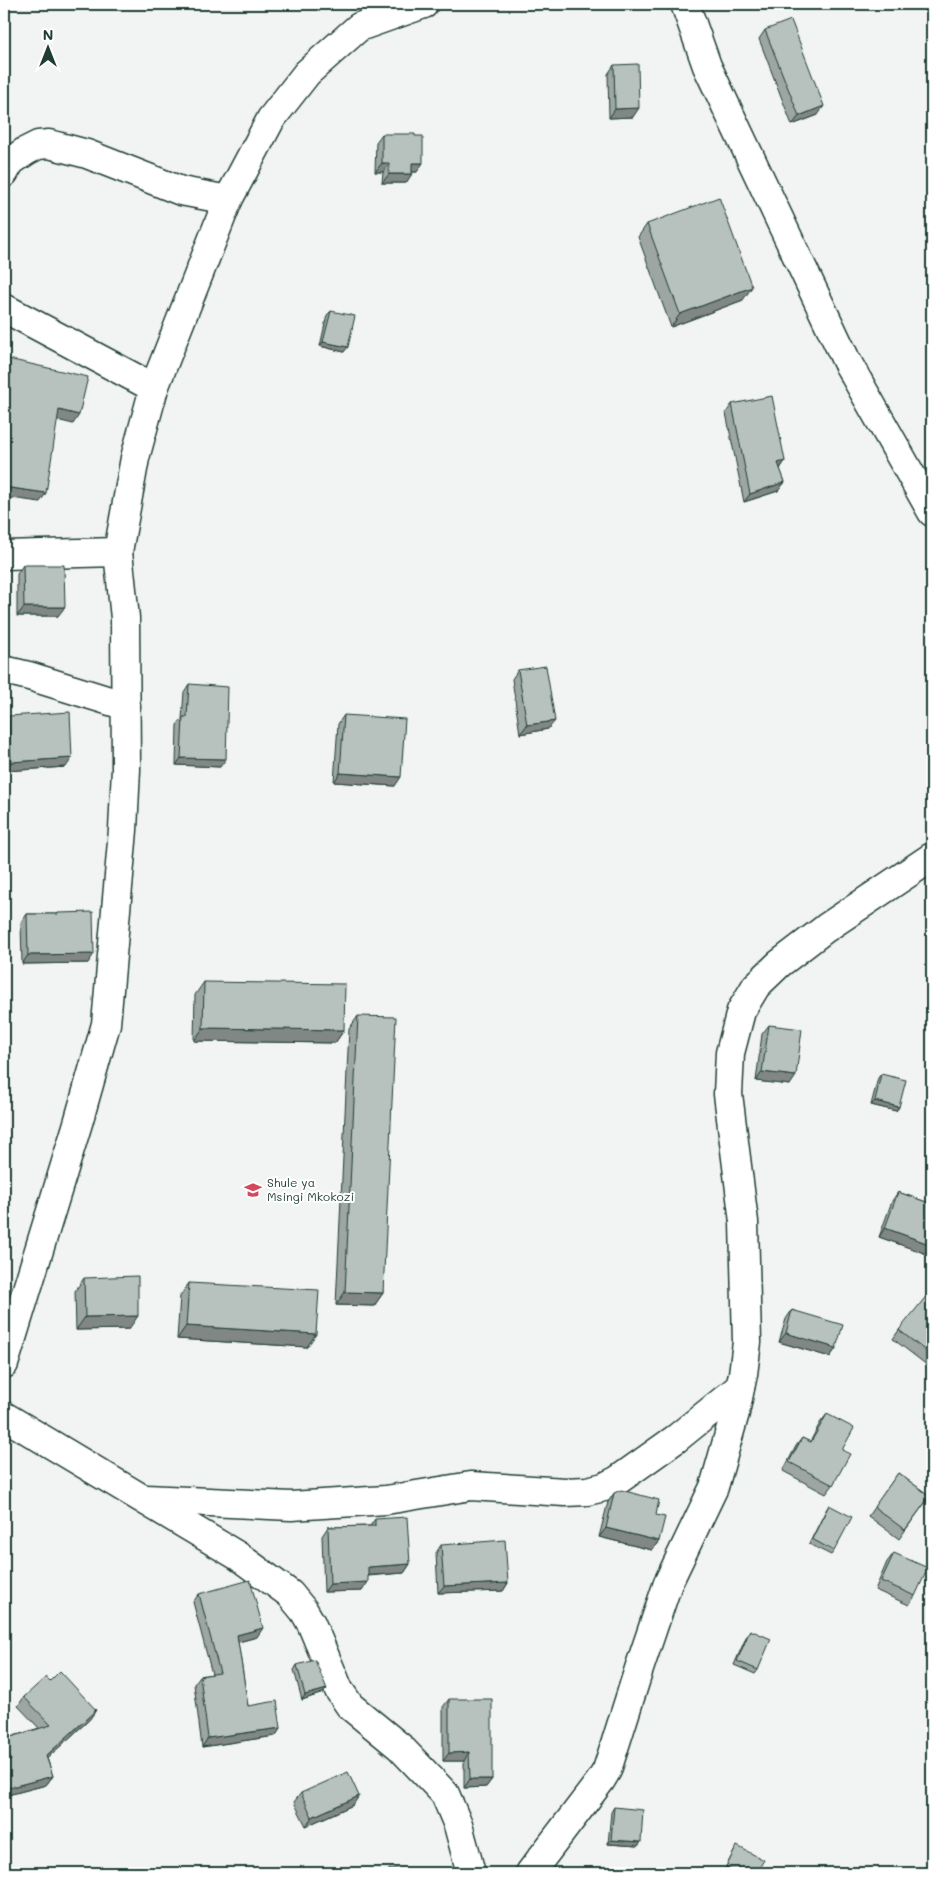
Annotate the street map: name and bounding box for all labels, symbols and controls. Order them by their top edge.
north arrow [22,22,72,72]
text: N [43,25,53,44]
place label: Shule ya Msingi Mkokozi [267,1174,354,1204]
school or university icon: Shule ya Msingi Mkokozi [243,1180,263,1200]

